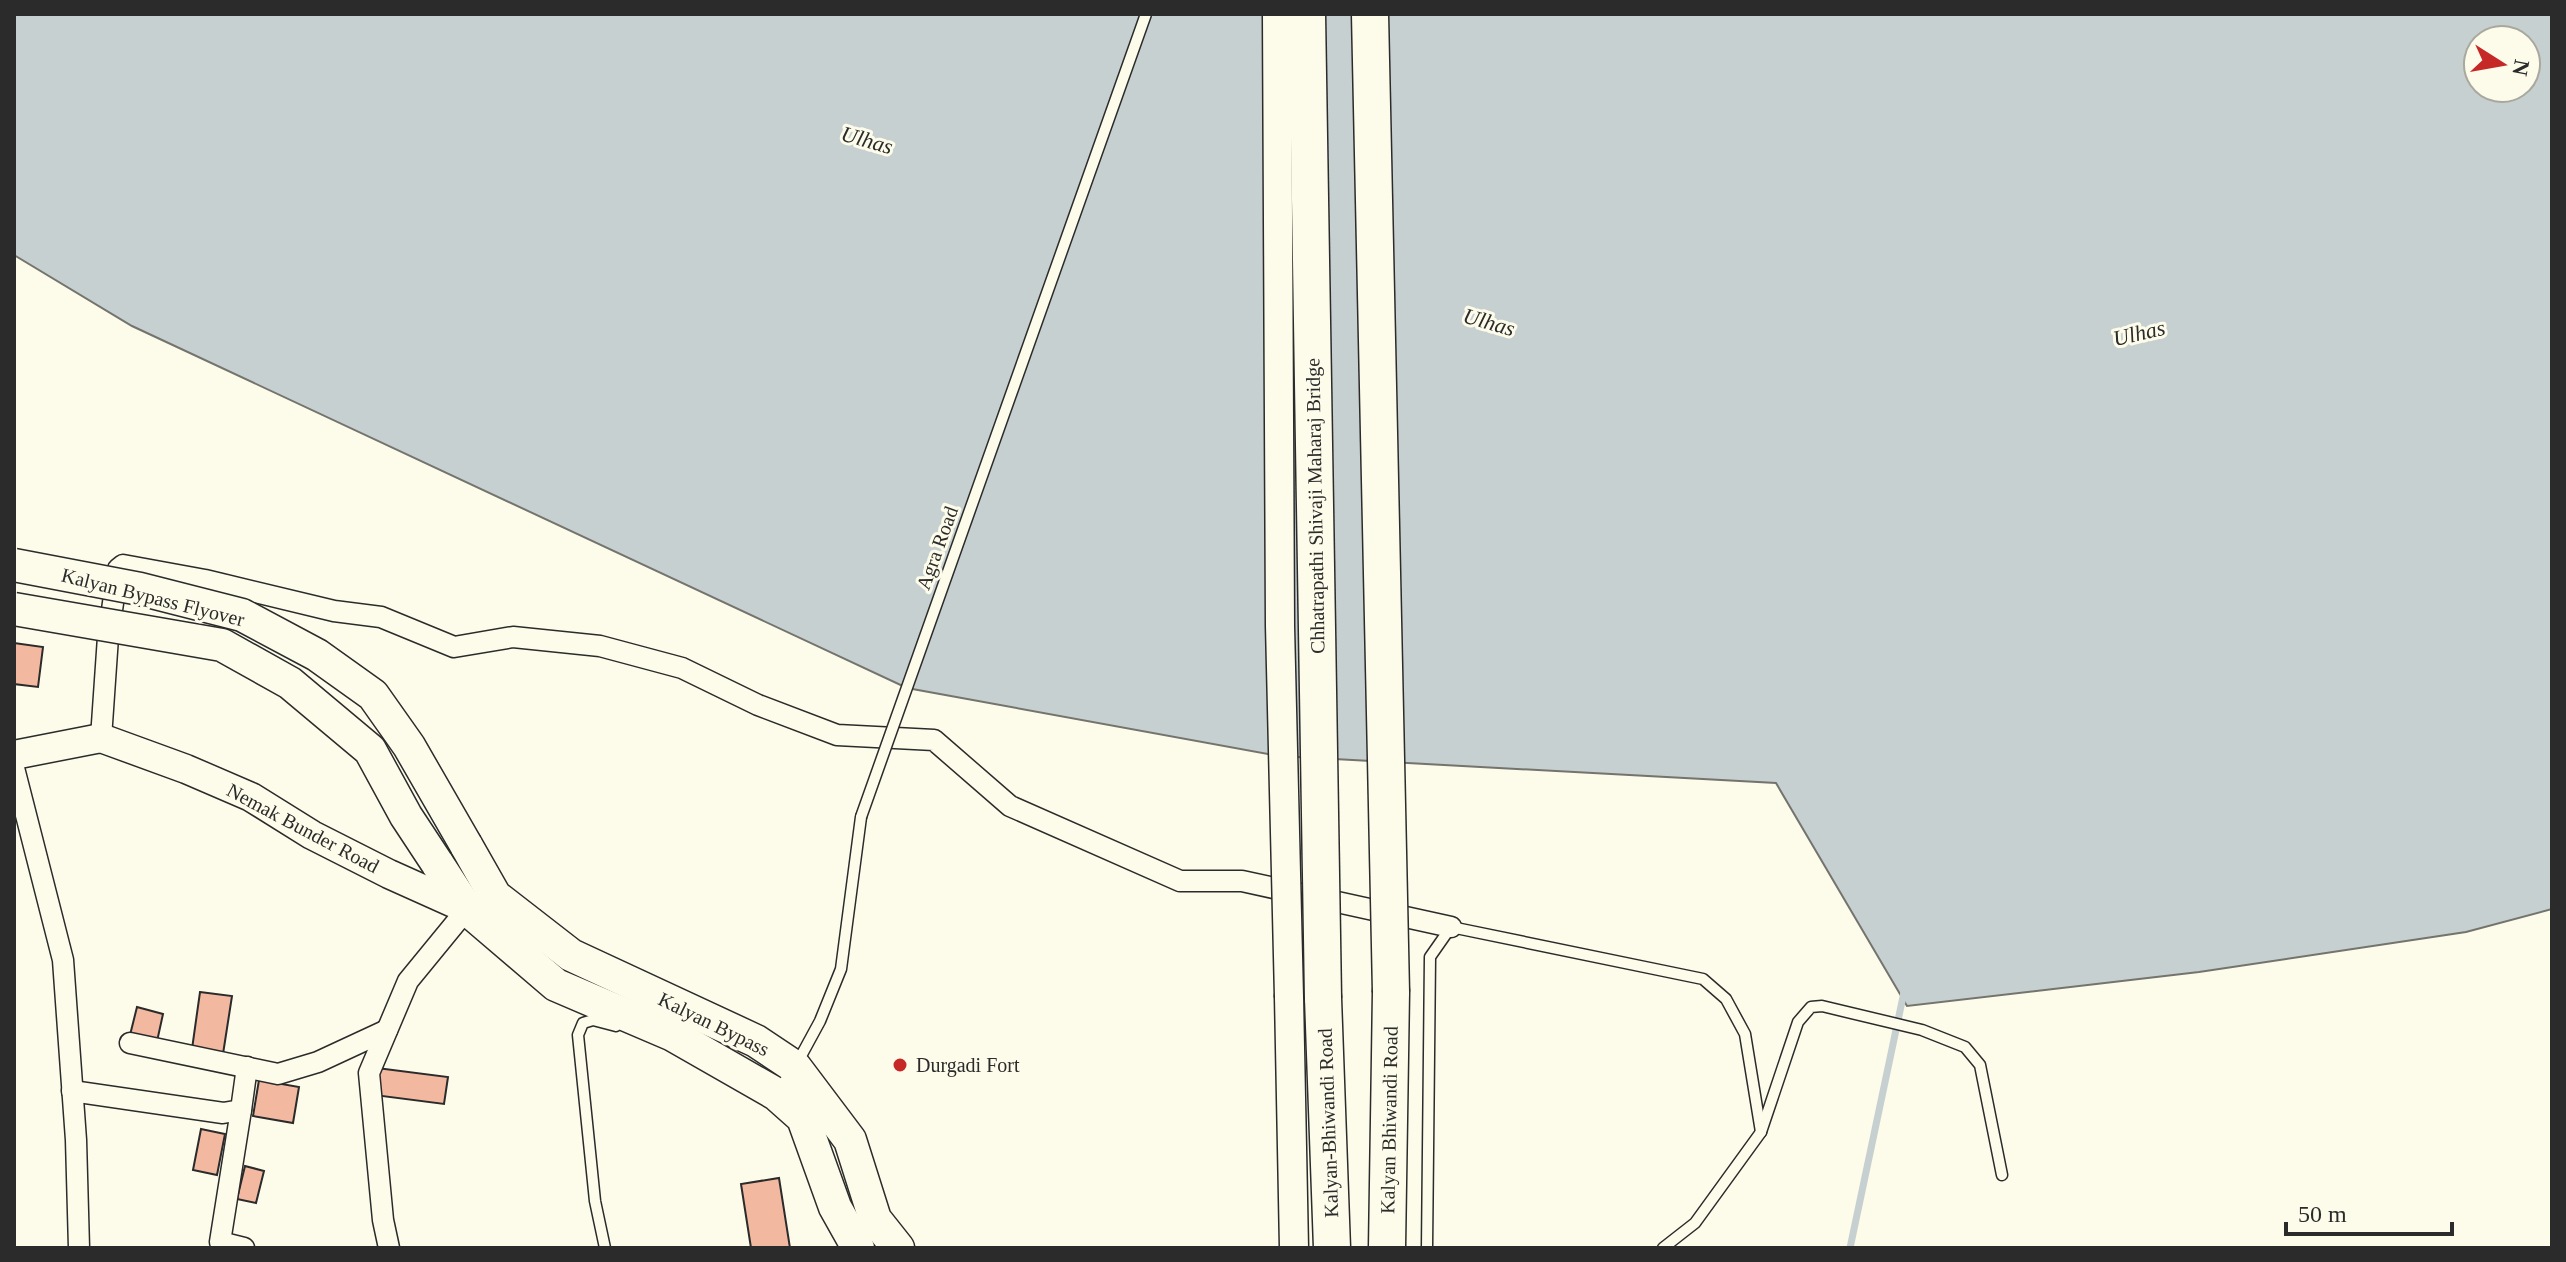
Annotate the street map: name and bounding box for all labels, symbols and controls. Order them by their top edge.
north arrow [2462,24,2542,104]
text: N [2507,58,2535,78]
water label: Ulhas [838,121,896,159]
water label: Ulhas [1460,303,1518,341]
water label: Ulhas [2111,315,2167,351]
street label: Chhatrapathi Shivaji Maharaj Bridge [1301,358,1330,654]
street label: Agra Road [912,503,963,593]
street label: Kalyan Bypass Flyover [59,564,247,631]
street label: Nemak Bunder Road [223,779,383,877]
street label: Kalyan Bypass [655,988,773,1061]
street label: Kalyan Bhiwandi Road [1376,1026,1403,1214]
street label: Kalyan-Bhiwandi Road [1314,1028,1343,1218]
place label: Durgadi Fort [916,1054,1020,1077]
marker: Durgadi Fort [891,1056,909,1074]
scale bar [2286,1186,2452,1236]
text: 50 m [2298,1201,2347,1227]

